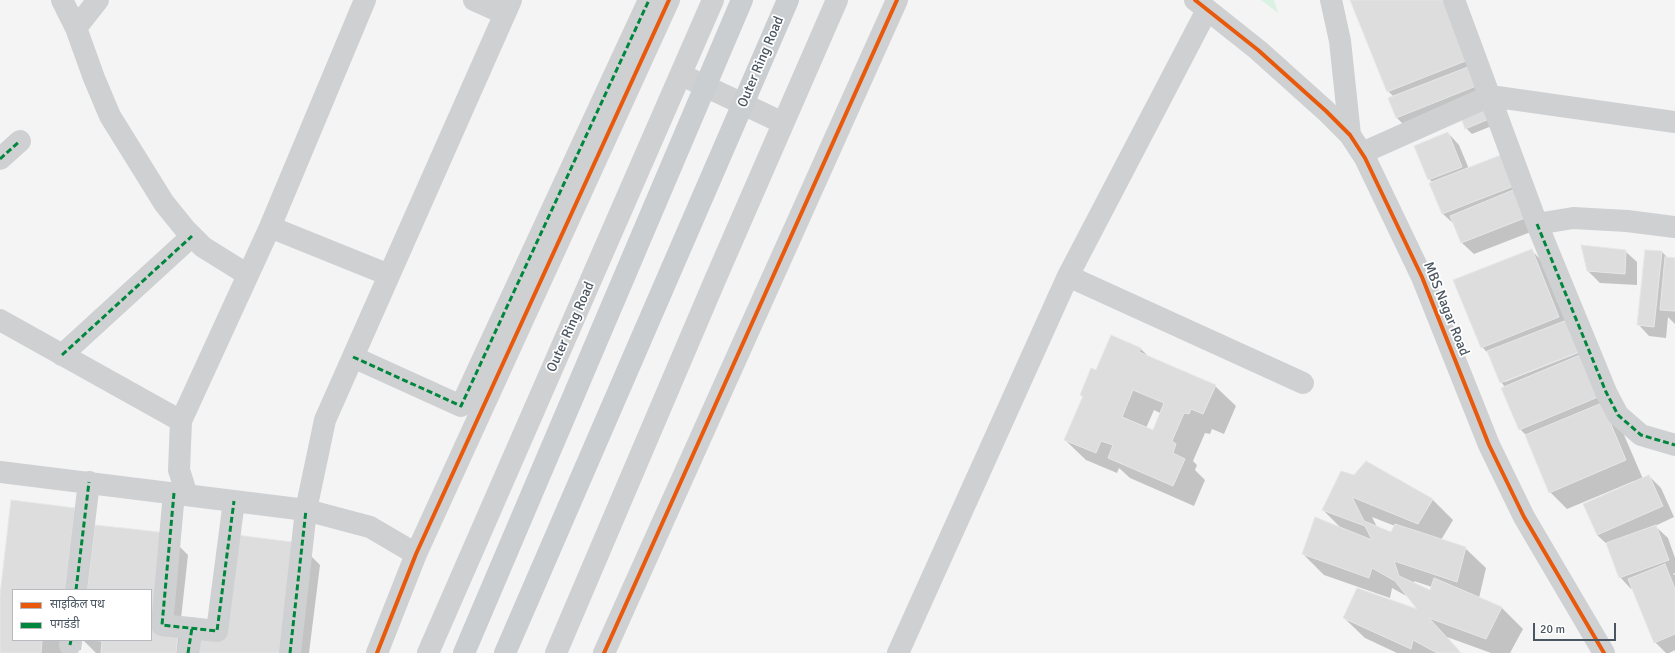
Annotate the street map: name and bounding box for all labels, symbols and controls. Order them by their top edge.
street label: Outer Ring Road [734,14,788,110]
street label: MBS Nagar Road [1420,260,1472,358]
street label: Outer Ring Road [544,279,598,375]
legend [12,589,152,641]
text: साइकिल पथ [50,597,105,612]
scale bar [1535,615,1618,641]
text: पगडंडी [50,617,80,632]
text: 20 m [1540,622,1565,637]

